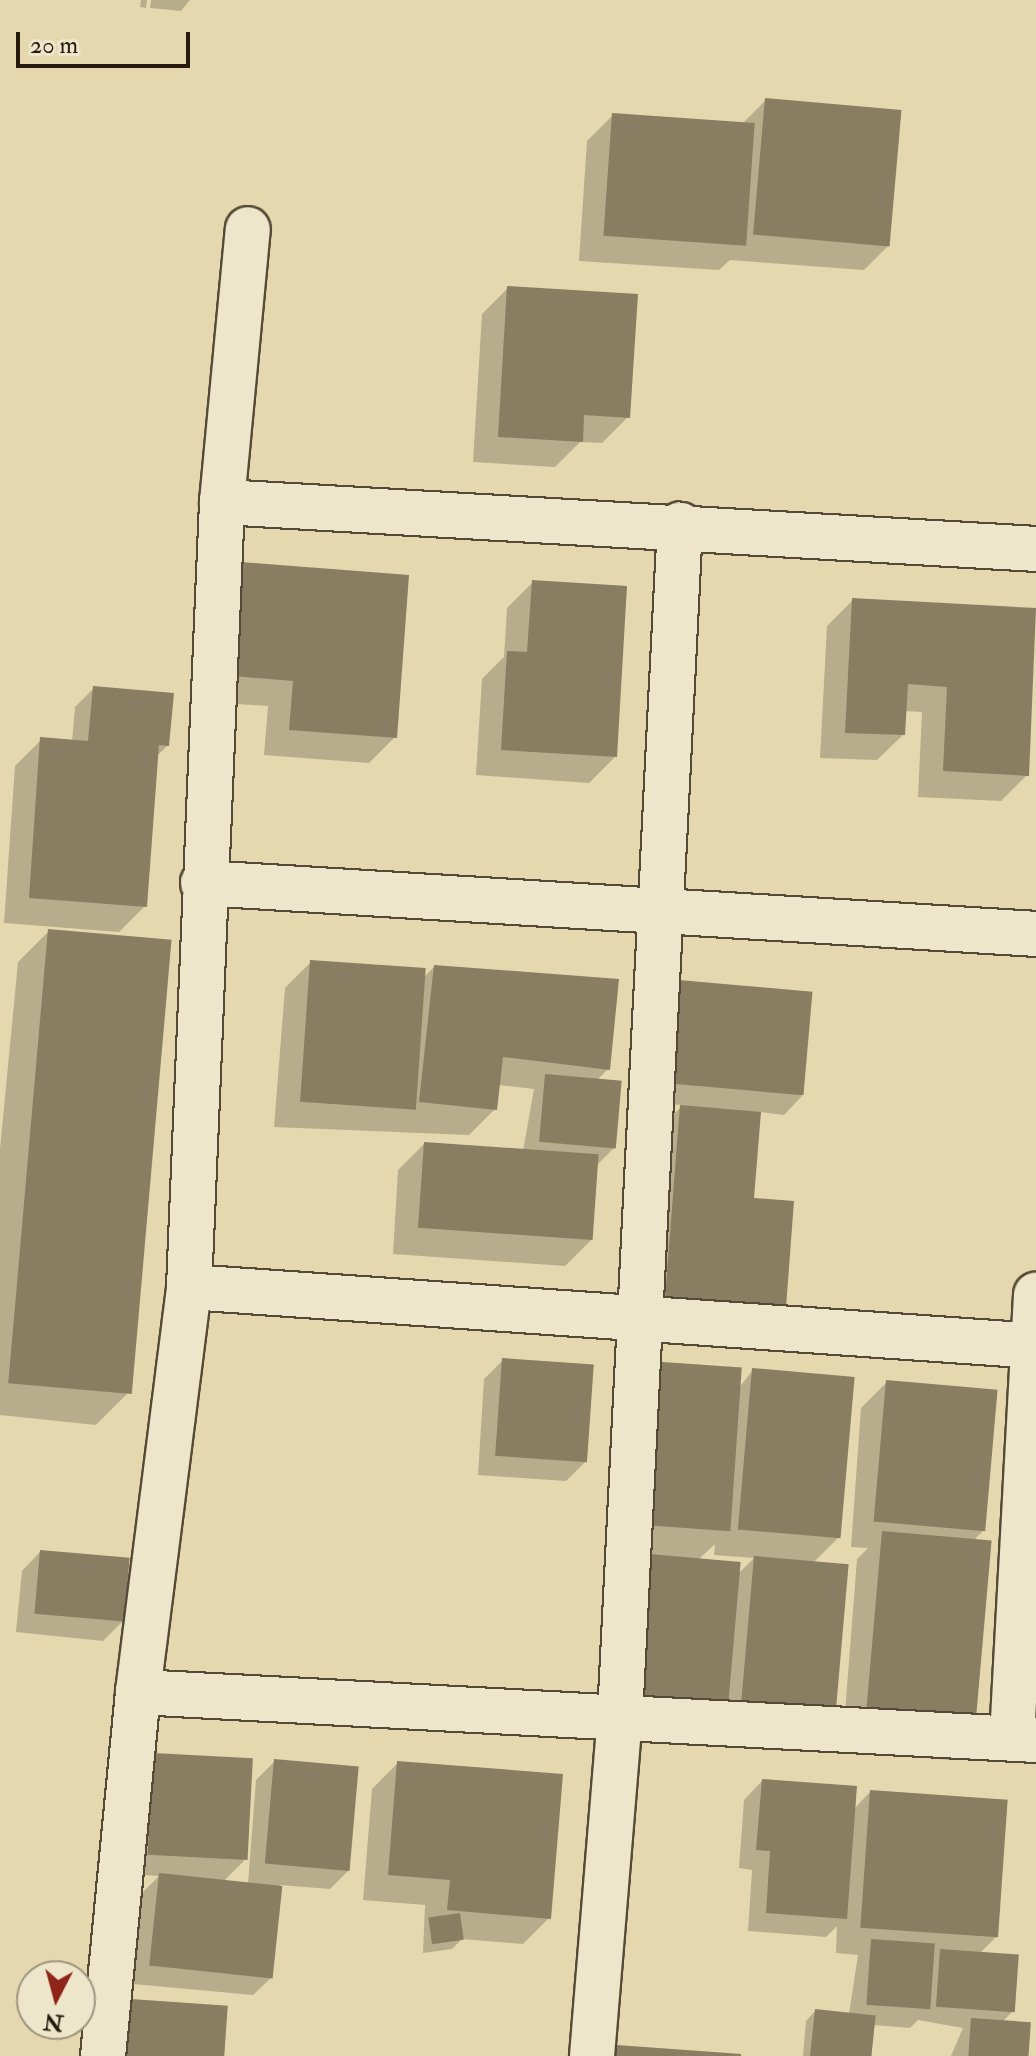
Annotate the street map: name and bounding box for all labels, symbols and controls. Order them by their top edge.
scale bar [20,16,194,66]
text: 20 m [30,30,78,61]
north arrow [16,1960,96,2040]
text: N [42,2007,65,2037]

